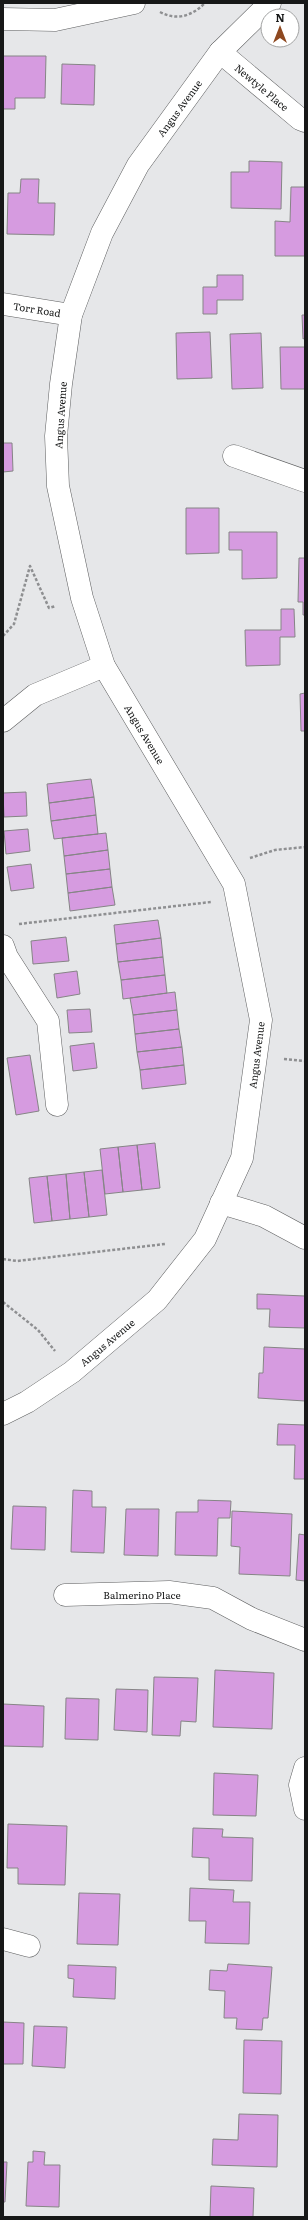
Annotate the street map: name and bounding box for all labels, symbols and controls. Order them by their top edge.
north arrow [260,8,300,48]
text: N [275,9,285,25]
street label: Newtyle Place [232,60,292,114]
street label: Angus Avenue [153,76,205,140]
street label: Torr Road [12,298,62,320]
street label: Angus Avenue [50,381,70,449]
street label: Angus Avenue [121,701,169,767]
street label: Angus Avenue [244,1021,268,1089]
street label: Angus Avenue [76,1315,138,1369]
street label: Balmerino Place [103,1587,181,1602]

